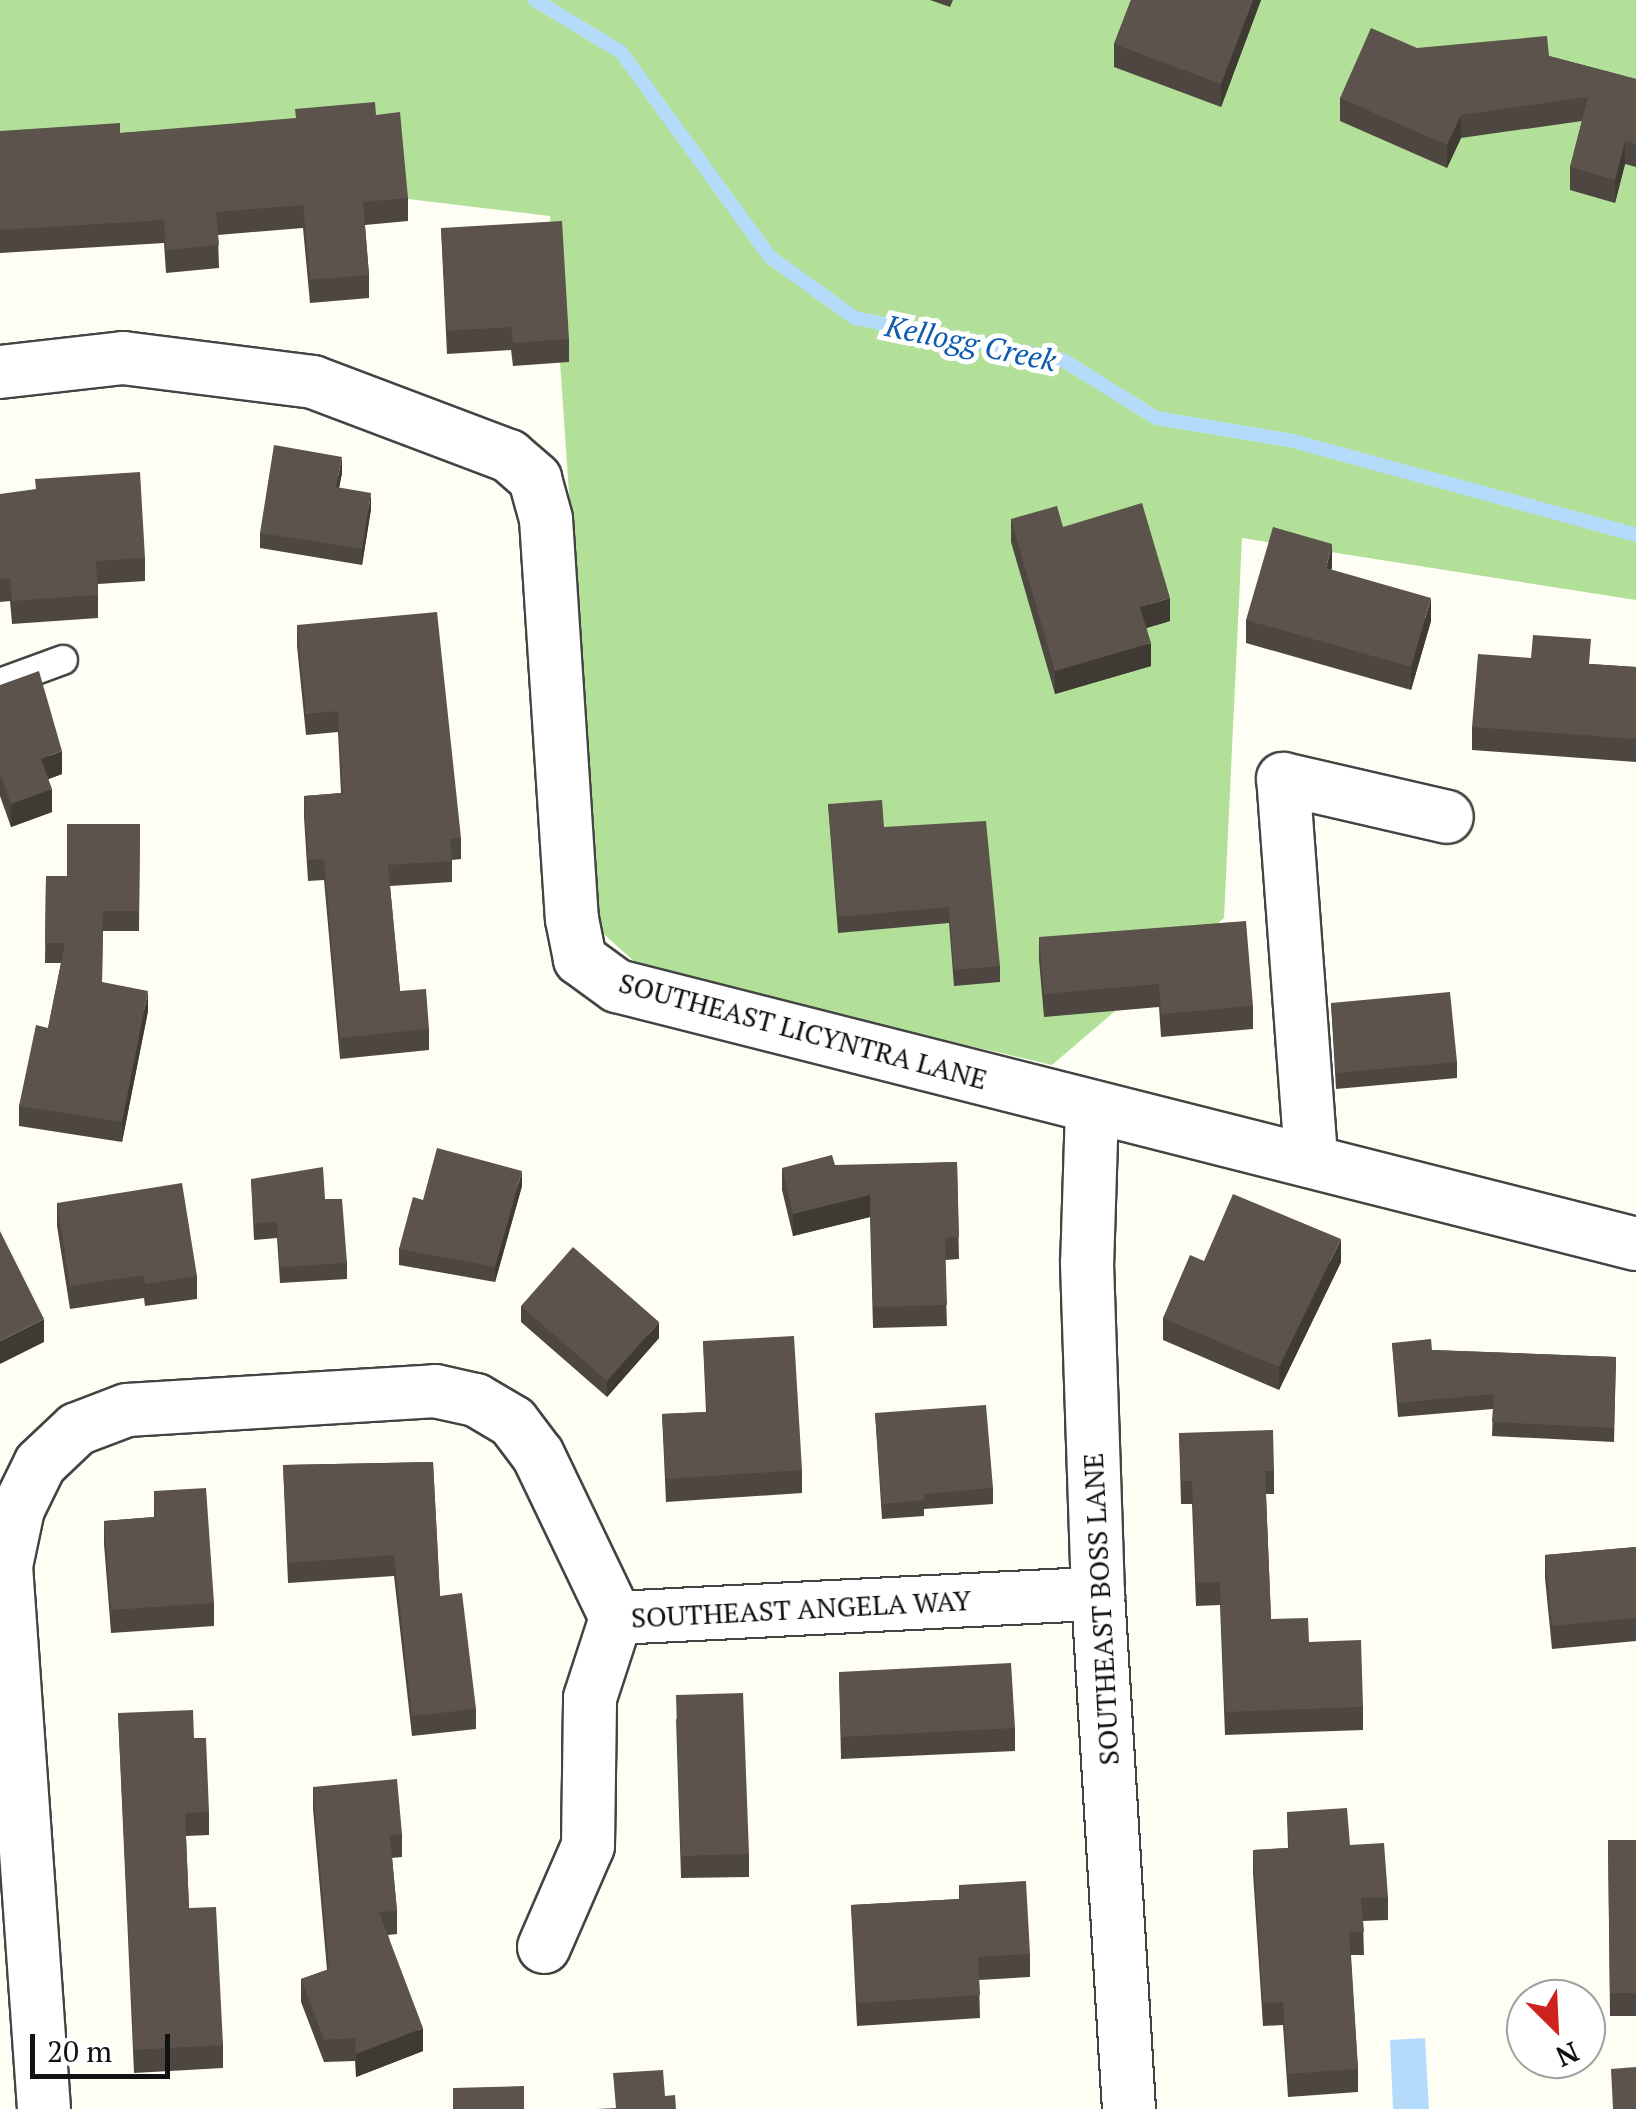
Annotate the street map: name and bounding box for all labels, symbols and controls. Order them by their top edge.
water label: Kellogg Creek [882,307,1060,379]
street label: SOUTHEAST LICYNTRA LANE [615,966,991,1096]
street label: SOUTHEAST BOSS LANE [1076,1452,1126,1766]
street label: SOUTHEAST ANGELA WAY [630,1583,972,1635]
north arrow [1506,1979,1606,2079]
scale bar [35,2014,175,2076]
text: 20 m [47,2031,112,2071]
text: N [1550,2034,1585,2076]

